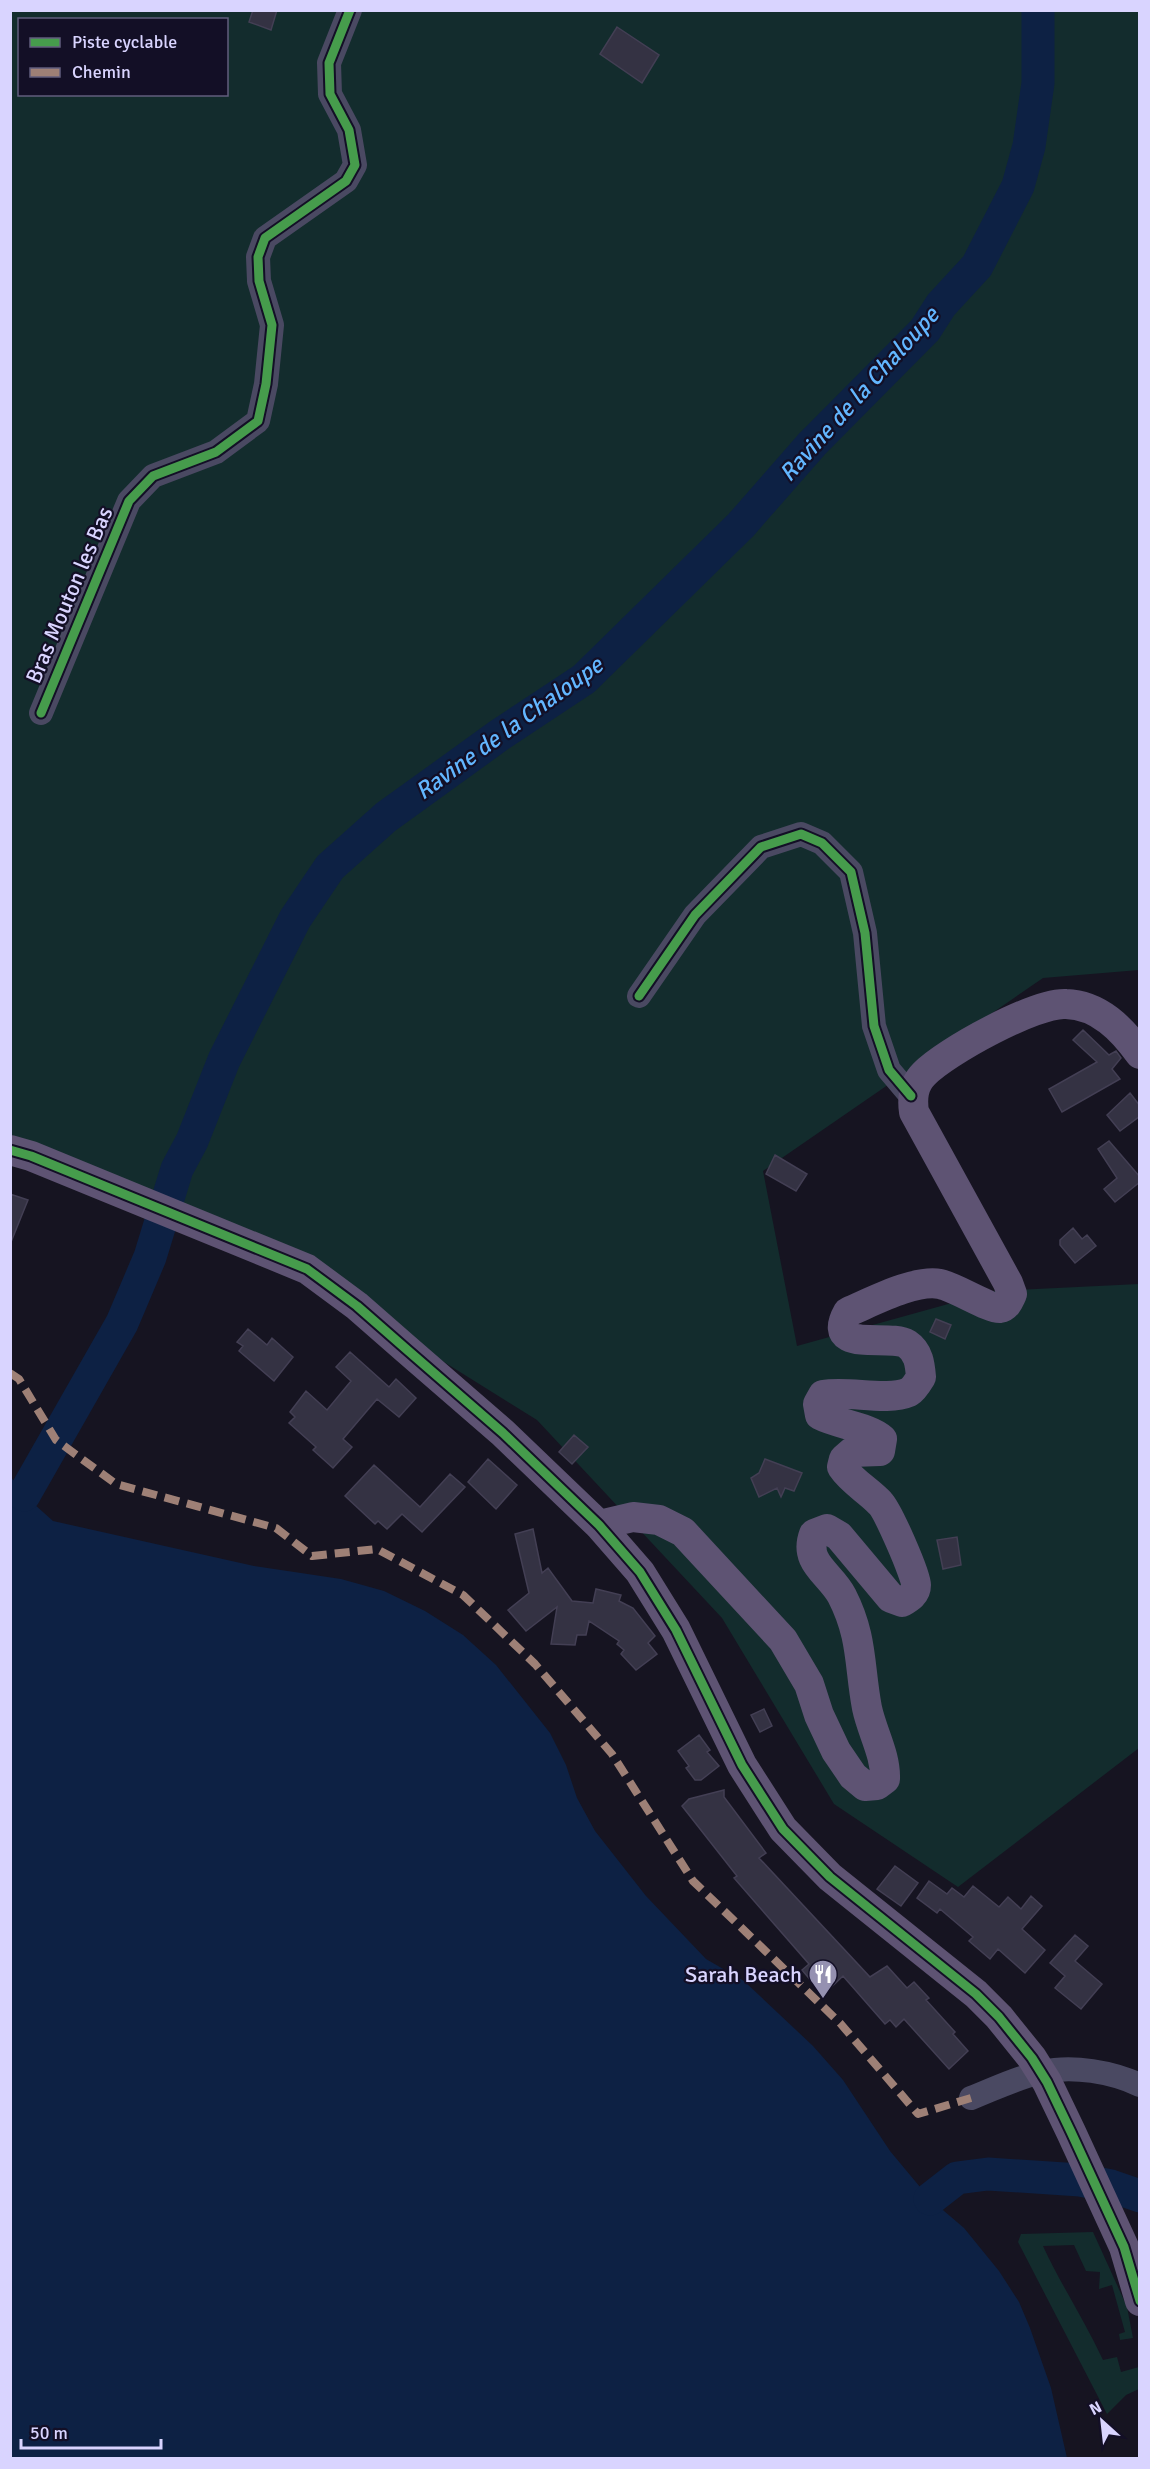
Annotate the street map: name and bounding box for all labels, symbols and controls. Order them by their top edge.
legend [18,18,228,96]
text: Piste cyclable [72,31,177,53]
text: Chemin [72,61,131,83]
water label: Ravine de la Chaloupe [773,300,946,488]
street label: Bras Mouton les Bas [20,503,118,687]
water label: Ravine de la Chaloupe [409,649,610,806]
restaurant icon: Sarah Beach [807,1958,839,2000]
place label: Sarah Beach [685,1961,802,1988]
north arrow [1072,2391,1132,2451]
text: N [1086,2397,1105,2420]
scale bar [21,2412,160,2450]
text: 50 m [30,2422,68,2444]

